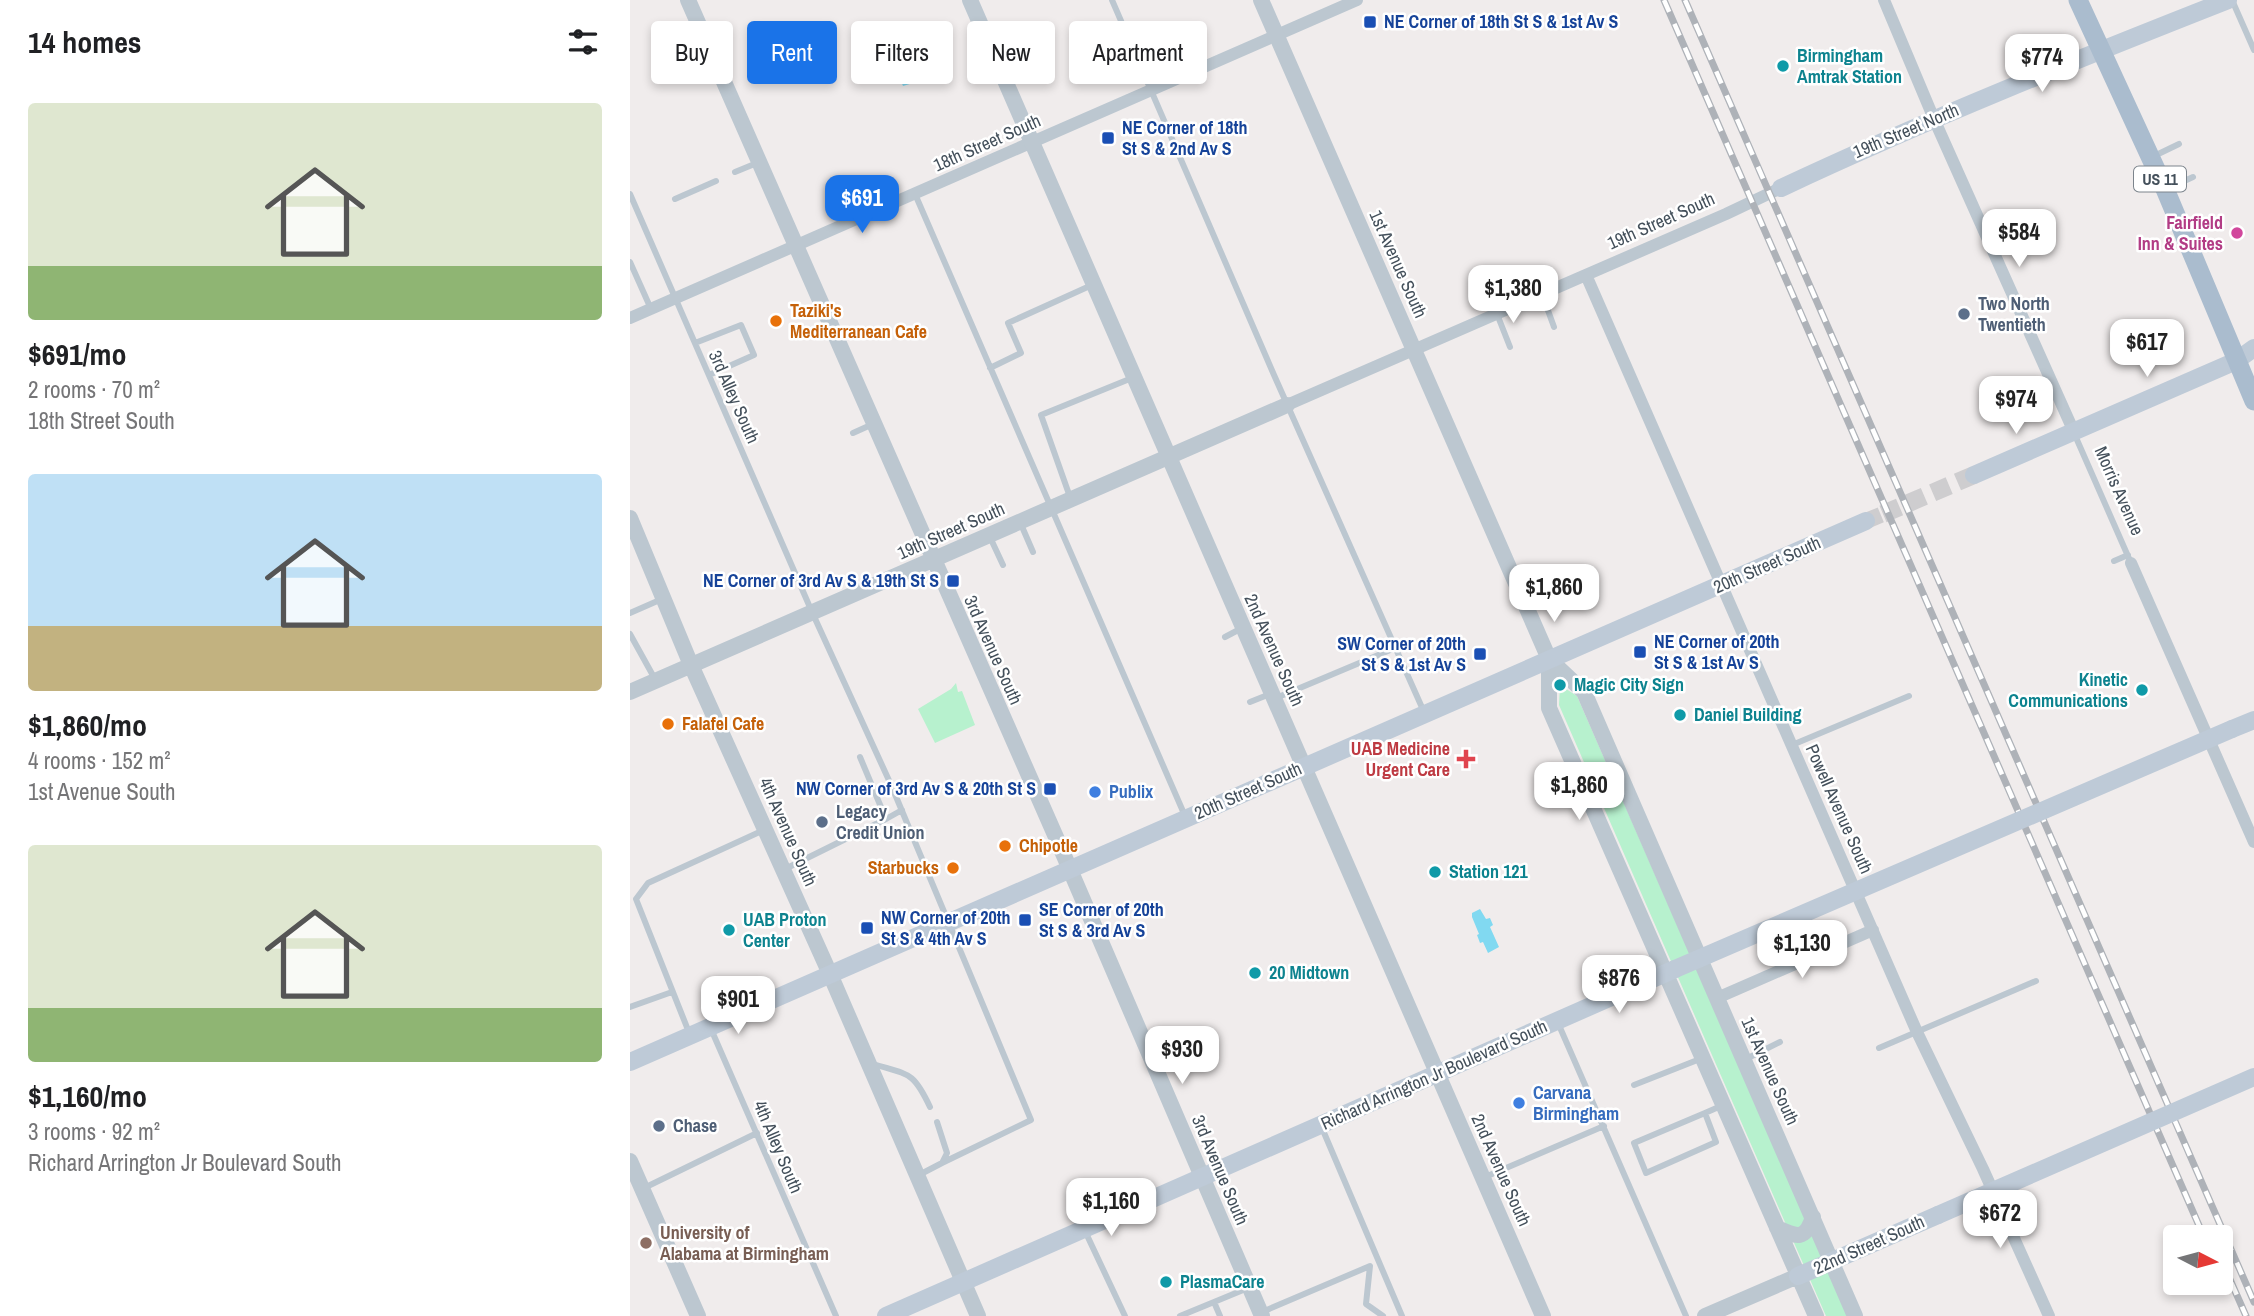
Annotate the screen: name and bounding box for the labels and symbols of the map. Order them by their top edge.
place label: NE Corner of 18th St S & 1st Av S [1384,9,1618,34]
marker: NE Corner of 18th St S & 1st Av S [1362,14,1378,30]
pin: $774 [2001,34,2083,94]
place label: Birmingham Amtrak Station [1797,43,1902,89]
marker: Birmingham Amtrak Station [1775,58,1791,74]
street label: 19th Street North [1849,97,1962,164]
street label: 18th Street South [929,108,1044,177]
place label: NE Corner of 18th St S & 2nd Av S [1122,115,1247,161]
marker: NE Corner of 18th St S & 2nd Av S [1100,130,1116,146]
road number: US 11 [2134,167,2186,192]
pin: $691 [821,176,903,235]
street label: 19th Street South [1603,186,1718,255]
street label: 1st Avenue South [1364,206,1433,322]
pin: $584 [1978,210,2060,269]
place label: Fairfield Inn & Suites [2138,210,2223,256]
marker: Fairfield Inn & Suites [2229,225,2245,241]
pin: $1,380 [1456,266,1570,325]
place label: Two North Twentieth [1978,291,2050,337]
place label: Taziki's Mediterranean Cafe [790,298,927,344]
marker: Two North Twentieth [1956,306,1972,322]
marker: Taziki's Mediterranean Cafe [768,313,784,329]
pin: $617 [2106,320,2188,379]
street label: 3rd Alley South [703,346,766,447]
pin: $974 [1975,376,2057,436]
street label: Morris Avenue [2089,442,2150,539]
street label: 19th Street South [893,496,1008,565]
street label: 20th Street South [1709,530,1824,599]
pin: $1,860 [1497,564,1611,624]
place label: NE Corner of 3rd Av S & 19th St S [703,568,939,593]
marker: NE Corner of 3rd Av S & 19th St S [945,573,961,589]
street label: 2nd Avenue South [1239,590,1310,710]
street label: 3rd Avenue South [958,591,1029,708]
place label: NE Corner of 20th St S & 1st Av S [1654,629,1779,675]
place label: SW Corner of 20th St S & 1st Av S [1337,631,1466,677]
marker: NE Corner of 20th St S & 1st Av S [1632,644,1648,660]
marker: SW Corner of 20th St S & 1st Av S [1472,646,1488,662]
place label: Kinetic Communications [2008,667,2128,713]
place label: Magic City Sign [1574,672,1684,697]
marker: Magic City Sign [1552,677,1568,693]
marker: Kinetic Communications [2134,682,2150,698]
place label: Daniel Building [1694,702,1801,727]
marker: Daniel Building [1672,707,1688,723]
place label: Falafel Cafe [682,711,764,736]
marker: Falafel Cafe [660,716,676,732]
place label: UAB Medicine Urgent Care [1351,736,1450,782]
street label: Powell Avenue South [1800,740,1879,877]
marker: UAB Medicine Urgent Care [1456,749,1476,769]
street label: 20th Street South [1190,756,1305,825]
pin: $1,860 [1522,762,1636,822]
street label: 4th Avenue South [753,774,824,890]
place label: NW Corner of 3rd Av S & 20th St S [796,776,1036,801]
place label: Publix [1109,779,1154,804]
marker: NW Corner of 3rd Av S & 20th St S [1042,781,1058,797]
marker: Publix [1087,784,1103,800]
place label: Legacy Credit Union [836,799,925,845]
marker: Legacy Credit Union [814,814,830,830]
place label: Chipotle [1019,833,1078,858]
marker: Chipotle [997,838,1013,854]
place label: Starbucks [868,855,939,880]
place label: Station 121 [1449,859,1529,884]
marker: Starbucks [945,860,961,876]
marker: Station 121 [1427,864,1443,880]
place label: SE Corner of 20th St S & 3rd Av S [1039,897,1164,943]
place label: NW Corner of 20th St S & 4th Av S [881,905,1011,951]
place label: UAB Proton Center [743,907,827,953]
marker: SE Corner of 20th St S & 3rd Av S [1017,912,1033,928]
marker: NW Corner of 20th St S & 4th Av S [859,920,875,936]
pin: $1,130 [1745,920,1859,980]
marker: UAB Proton Center [721,922,737,938]
pin: $876 [1578,956,1660,1015]
place label: 20 Midtown [1269,960,1349,985]
marker: 20 Midtown [1247,965,1263,981]
pin: $901 [697,976,779,1036]
street label: Richard Arrington Jr Boulevard South [1317,1013,1551,1136]
street label: 1st Avenue South [1736,1013,1805,1129]
pin: $930 [1141,1026,1223,1086]
place label: Carvana Birmingham [1533,1080,1619,1126]
marker: Carvana Birmingham [1511,1095,1527,1111]
street label: 4th Alley South [748,1097,809,1197]
street label: 2nd Avenue South [1466,1110,1537,1230]
street label: 3rd Avenue South [1186,1111,1255,1229]
place label: Chase [673,1113,717,1138]
marker: Chase [651,1118,667,1134]
pin: $1,160 [1054,1178,1168,1238]
pin: $672 [1959,1190,2041,1250]
street label: 22nd Street South [1809,1209,1928,1280]
place label: University of Alabama at Birmingham [660,1220,829,1266]
north arrow [2163,1225,2233,1295]
marker: University of Alabama at Birmingham [638,1235,654,1251]
place label: PlasmaCare [1180,1269,1265,1294]
marker: PlasmaCare [1158,1274,1174,1290]

